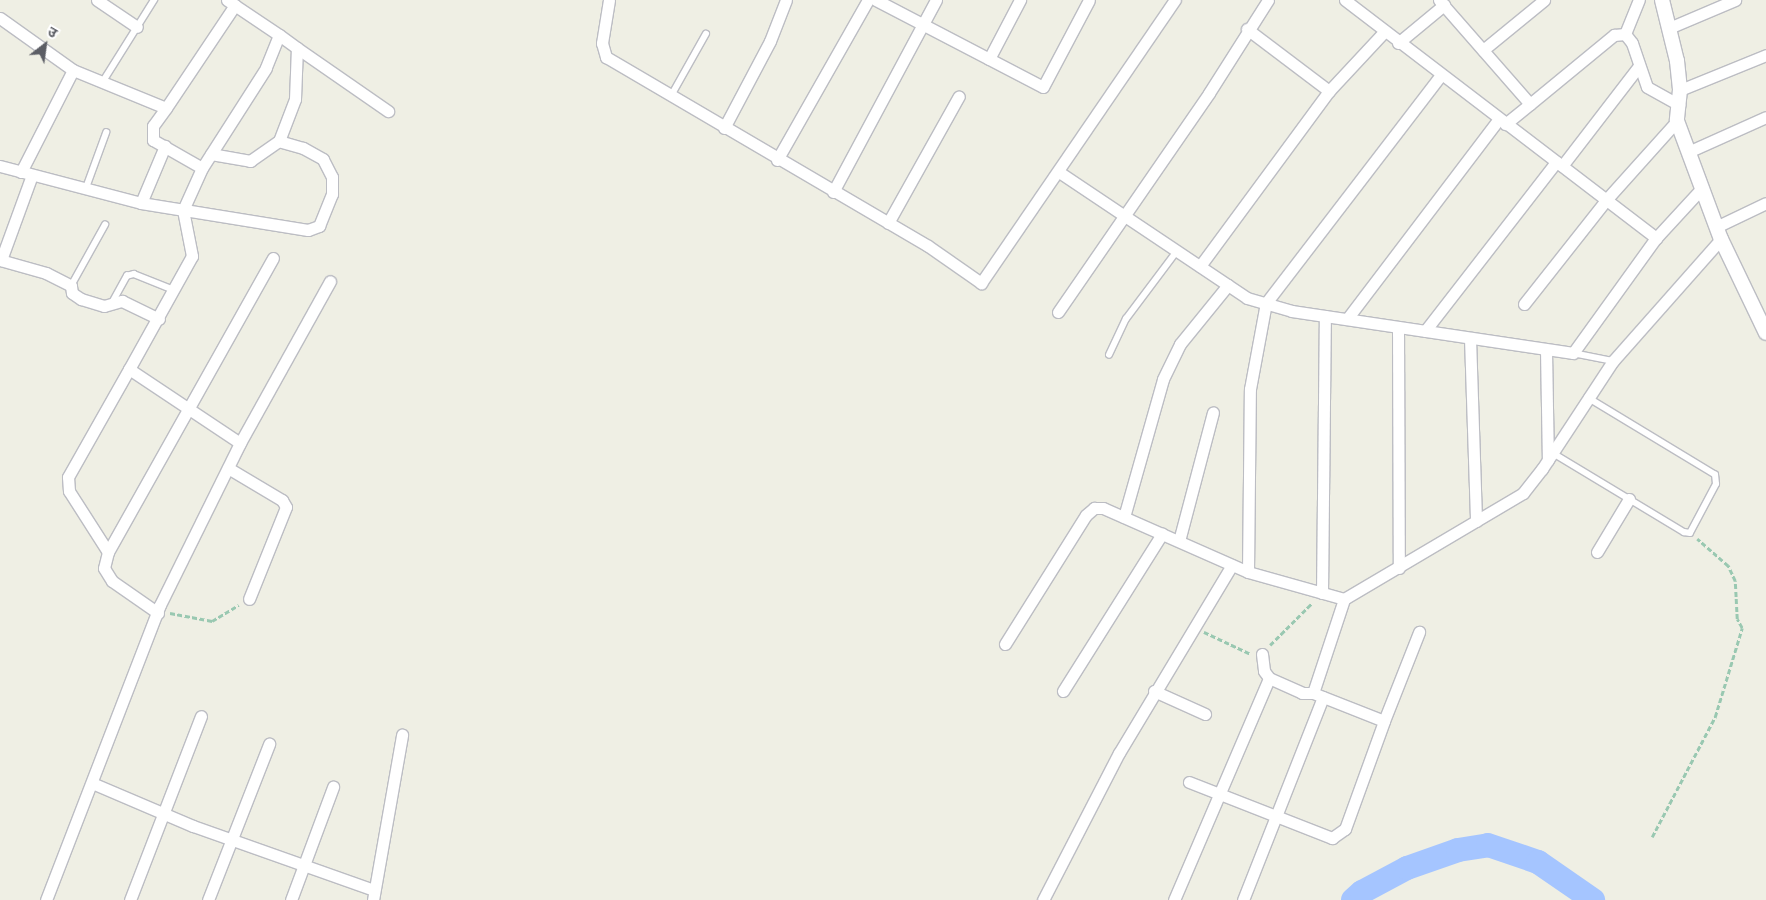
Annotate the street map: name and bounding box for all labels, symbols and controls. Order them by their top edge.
north arrow [20,20,70,70]
text: उ [45,23,60,41]

